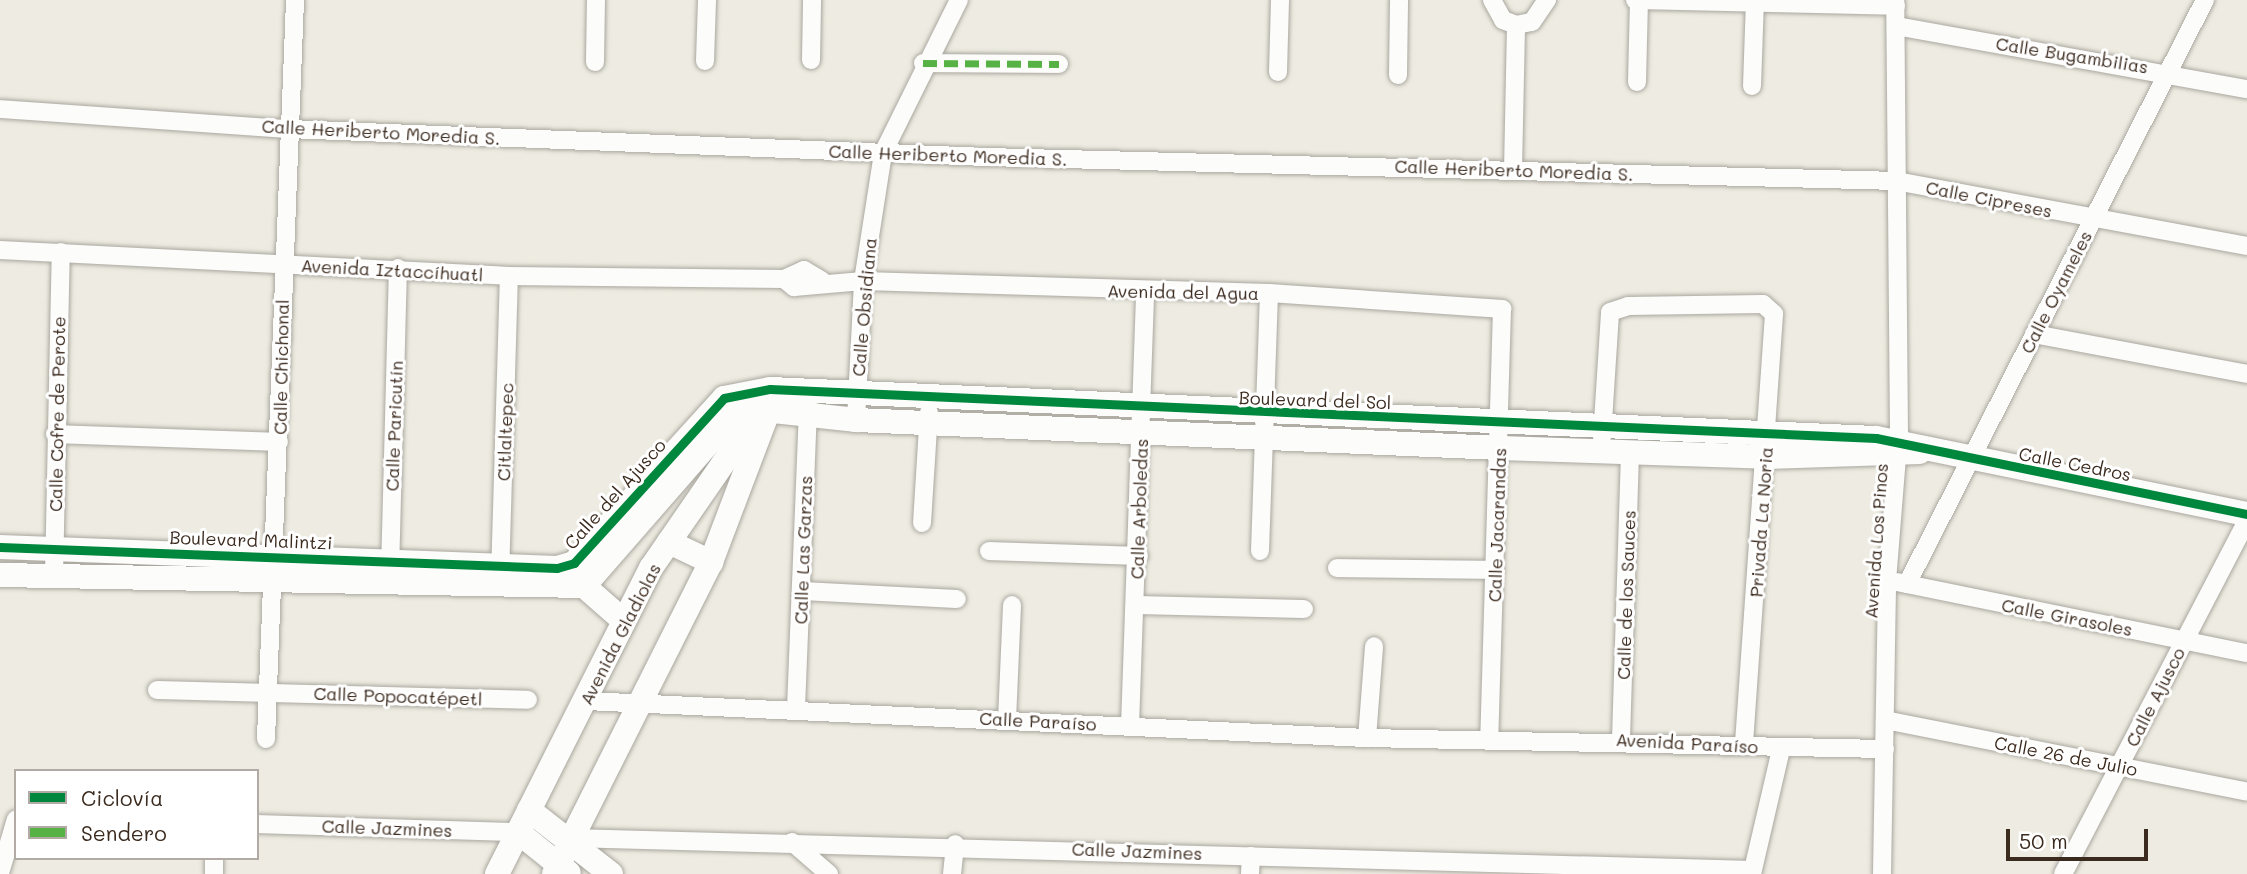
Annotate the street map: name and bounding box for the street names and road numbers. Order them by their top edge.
street label: Calle Bugambilias [1994,32,2150,78]
street label: Calle Heriberto Moredia S. [261,115,501,149]
street label: Calle Heriberto Moredia S. [828,140,1068,170]
street label: Calle Heriberto Moredia S. [1394,155,1634,185]
street label: Calle Cipreses [1924,176,2054,222]
street label: Calle Oyameles [2016,227,2096,357]
street label: Calle Obsidiana [847,237,881,377]
street label: Avenida Iztaccíhuatl [300,254,484,286]
street label: Avenida del Agua [1107,280,1259,304]
street label: Calle Chichonal [269,299,293,435]
street label: Calle Cofre de Perote [44,316,70,512]
street label: Calle Paricutín [381,360,407,492]
street label: Citlaltepec [492,382,518,482]
street label: Boulevard del Sol [1238,387,1392,413]
street label: Calle del Ajusco [560,434,670,554]
street label: Calle Arboledas [1126,438,1152,580]
street label: Calle Cedros [2017,443,2133,485]
street label: Privada La Noria [1745,446,1777,598]
street label: Calle Jacarandas [1484,447,1510,603]
street label: Avenida Los Pinos [1860,463,1892,619]
street label: Calle Las Garzas [790,475,816,625]
street label: Calle de los Sauces [1612,510,1640,680]
street label: Boulevard Malintzi [169,526,333,554]
street label: Avenida Gladiolas [575,559,665,709]
street label: Calle Girasoles [2000,594,2134,640]
street label: Calle Ajusco [2121,644,2189,750]
street label: Calle Popocatépetl [313,682,483,710]
street label: Calle Paraíso [979,707,1097,735]
street label: Avenida Paraíso [1615,728,1759,758]
street label: Calle 26 de Julio [1993,732,2139,780]
street label: Calle Jazmines [321,815,453,841]
street label: Calle Jazmines [1071,838,1203,864]

